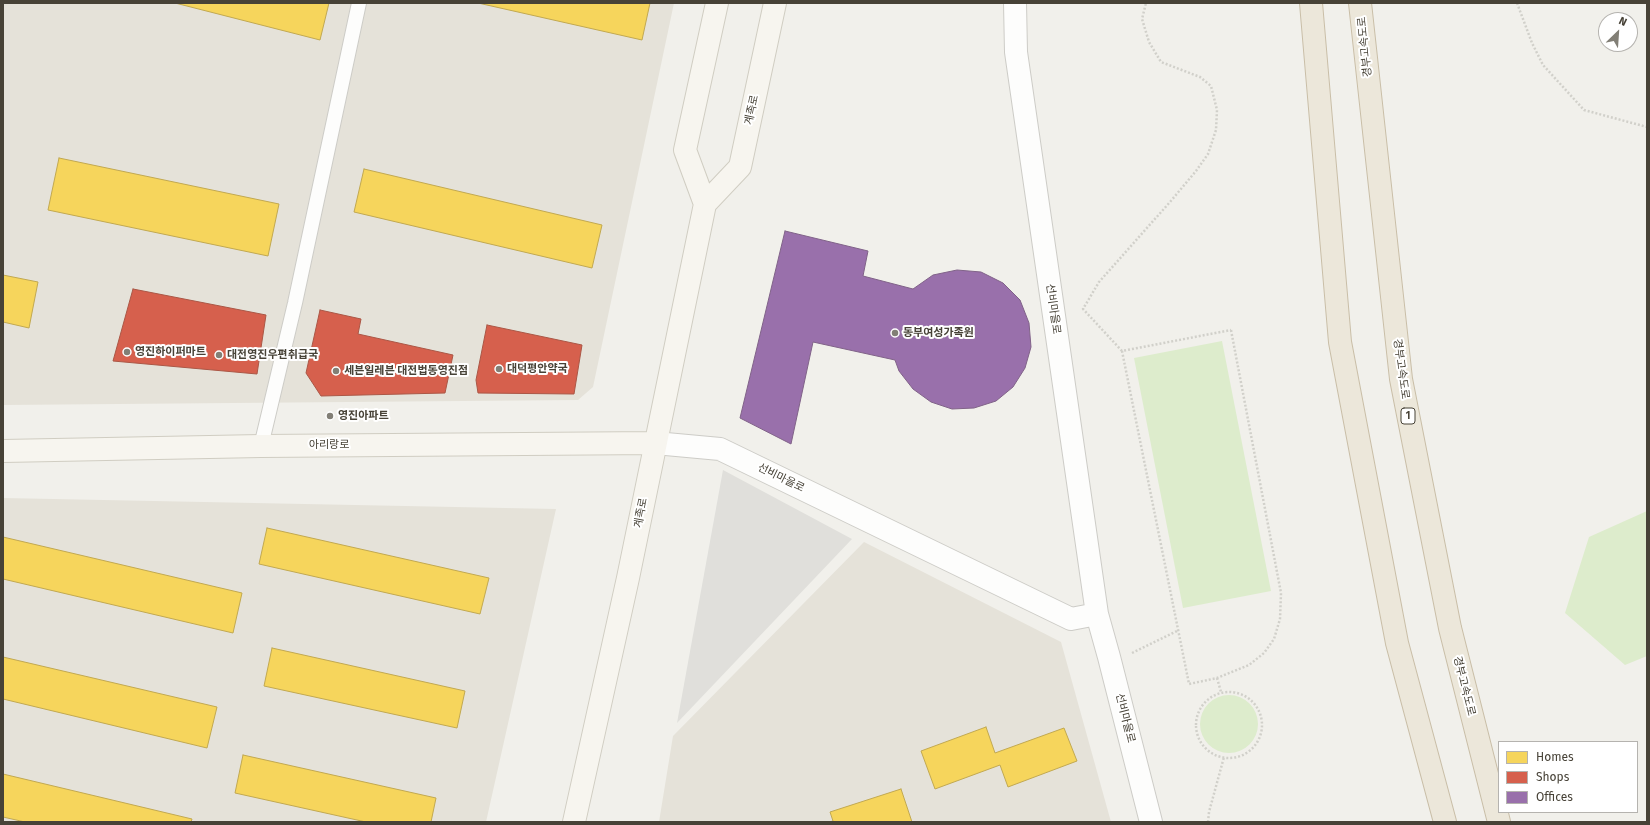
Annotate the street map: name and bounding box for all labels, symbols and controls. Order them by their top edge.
north arrow [1598,12,1638,52]
text: N [1617,14,1629,29]
street label: 경부고속도로 [1355,16,1375,78]
street label: 계족로 [742,94,762,126]
street label: 선비마을로 [1043,283,1063,335]
place label: 동부여성가족원 [903,326,974,340]
marker: 동부여성가족원 [890,328,900,338]
street label: 경부고속도로 [1390,338,1412,400]
place label: 영진하이퍼마트 [135,345,206,359]
marker: 영진하이퍼마트 [122,347,132,357]
place label: 대전영진우편취급국 [227,348,318,362]
marker: 대전영진우편취급국 [214,350,224,360]
place label: 대덕평안약국 [507,362,568,376]
place label: 세븐일레븐 대전법동영진점 [344,364,468,378]
marker: 대덕평안약국 [494,364,504,374]
marker: 세븐일레븐 대전법동영진점 [331,366,341,376]
road number: 1 [1401,408,1415,424]
place label: 영진아파트 [338,409,389,423]
marker: 영진아파트 [325,411,335,421]
street label: 아리랑로 [309,438,349,452]
street label: 선비마을로 [755,461,807,495]
street label: 계족로 [632,497,650,529]
street label: 경부고속도로 [1450,655,1478,717]
street label: 선비마을로 [1112,692,1138,744]
legend [1498,741,1638,813]
text: Homes [1536,750,1574,764]
text: Shops [1536,770,1569,784]
text: Offices [1536,790,1573,804]

